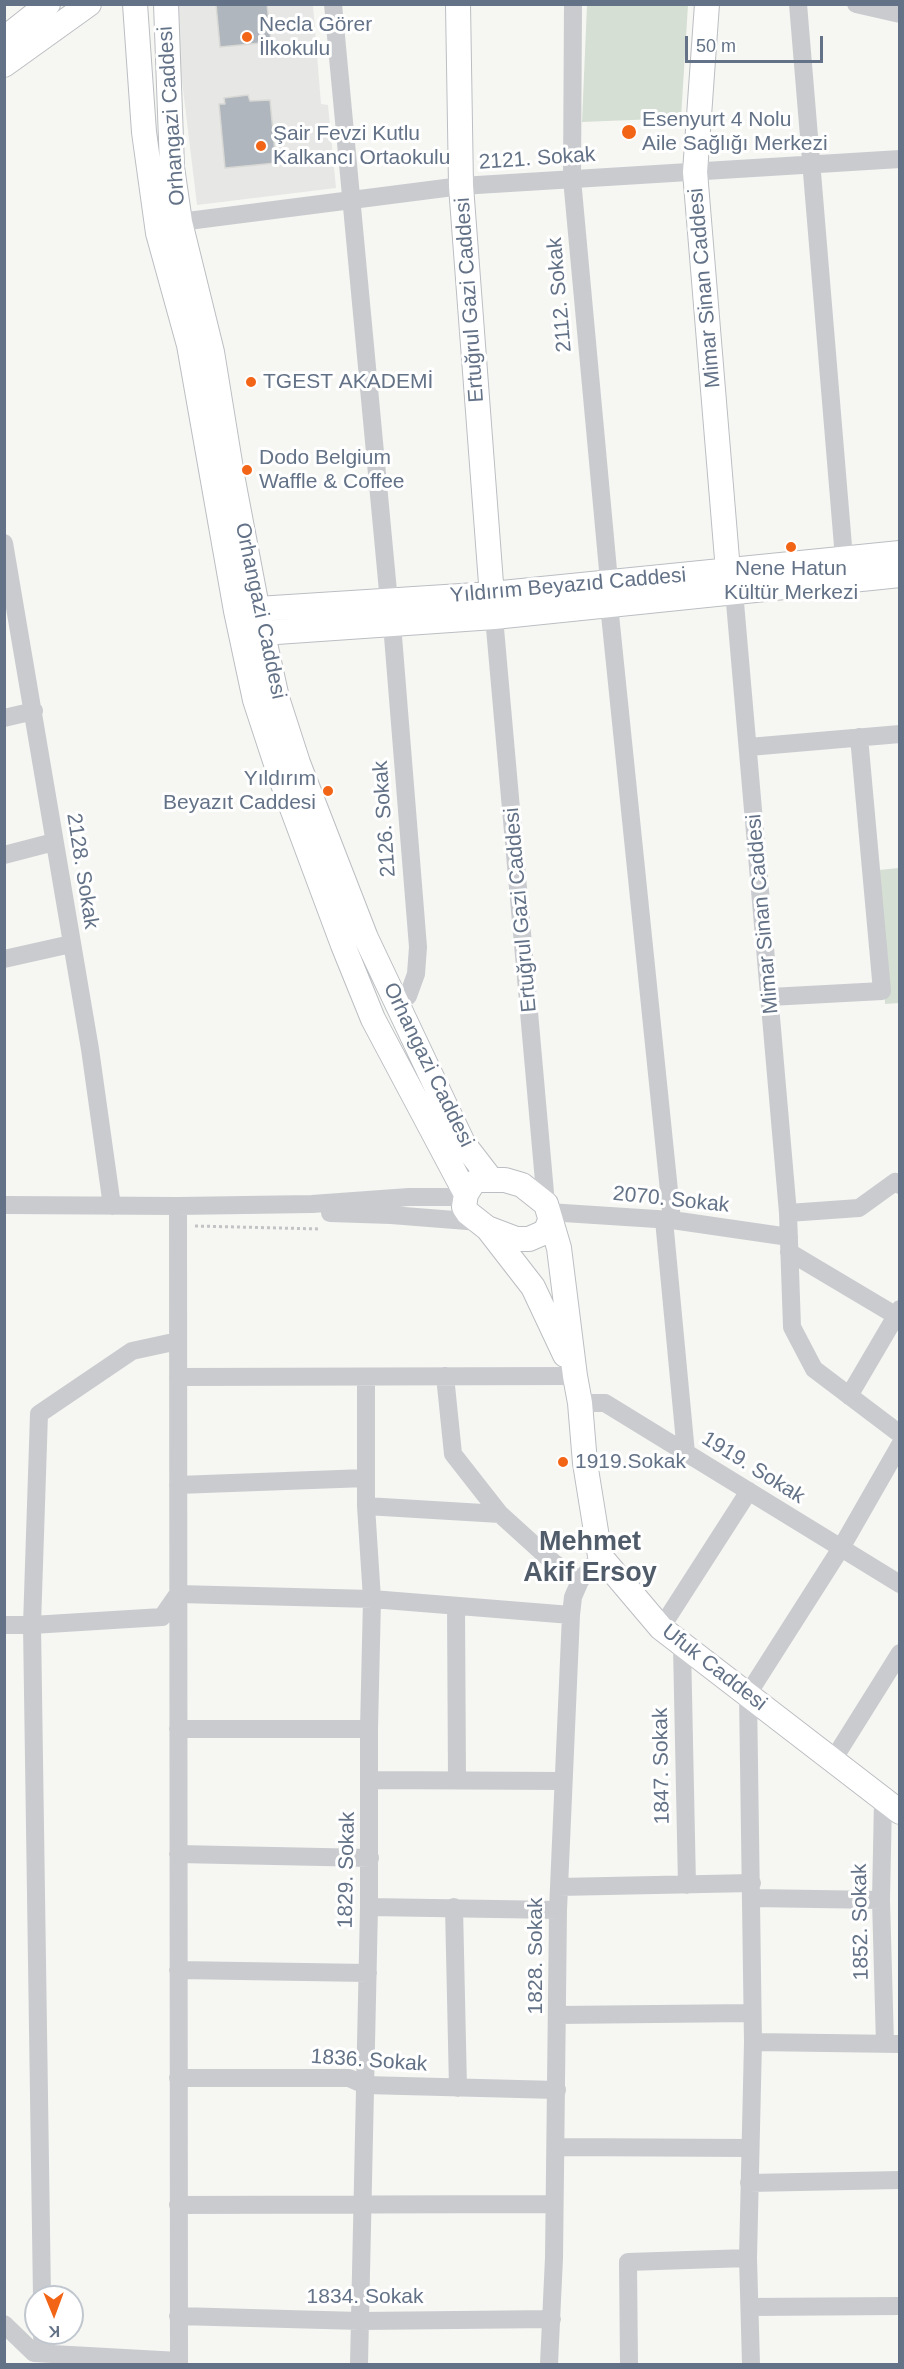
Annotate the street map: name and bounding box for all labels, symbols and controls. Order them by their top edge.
place label: Necla Görer İlkokulu [259,12,372,62]
scale bar [688,24,826,62]
street label: Orhangazi Caddesi [153,25,191,207]
marker: Necla Görer İlkokulu [240,30,254,44]
text: 50 m [696,36,736,56]
place label: Esenyurt 4 Nolu Aile Sağlığı Merkezi [642,107,828,157]
place label: Şair Fevzi Kutlu Kalkancı Ortaokulu [273,121,450,171]
marker: Esenyurt 4 Nolu Aile Sağlığı Merkezi [620,123,638,141]
marker: Şair Fevzi Kutlu Kalkancı Ortaokulu [254,139,268,153]
street label: 2121. Sokak [478,142,596,176]
street label: Mimar Sinan Caddesi [684,187,726,389]
street label: Ertuğrul Gazi Caddesi [450,197,490,403]
street label: 2112. Sokak [542,237,578,353]
place label: TGEST AKADEMİ [263,369,433,395]
marker: TGEST AKADEMİ [244,375,258,389]
place label: Dodo Belgium Waffle & Coffee [259,445,405,495]
marker: Dodo Belgium Waffle & Coffee [240,463,254,477]
street label: Orhangazi Caddesi [229,520,291,702]
marker: Nene Hatun Kültür Merkezi [784,540,798,554]
place label: Nene Hatun Kültür Merkezi [724,556,858,606]
street label: Yıldırım Beyazıd Caddesi [449,563,687,609]
street label: 2126. Sokak [368,760,402,878]
place label: Yıldırım Beyazıt Caddesi [163,766,316,816]
marker: Yıldırım Beyazıt Caddesi [321,784,335,798]
street label: Ertuğrul Gazi Caddesi [499,807,543,1013]
street label: 2128. Sokak [60,811,104,931]
street label: Mimar Sinan Caddesi [742,813,784,1015]
street label: Orhangazi Caddesi [377,979,479,1151]
street label: 2070. Sokak [612,1181,730,1219]
street label: 1919. Sokak [697,1426,809,1510]
place label: 1919.Sokak [575,1449,686,1475]
marker: 1919.Sokak [556,1455,570,1469]
district label: Mehmet Akif Ersoy [523,1527,657,1590]
street label: Ufuk Caddesi [657,1619,771,1717]
street label: 1847. Sokak [648,1707,676,1825]
street label: 1829. Sokak [333,1811,361,1929]
street label: 1852. Sokak [847,1863,875,1981]
street label: 1828. Sokak [523,1898,549,2014]
street label: 1836. Sokak [310,2044,428,2078]
street label: 1834. Sokak [307,2284,423,2310]
north arrow [24,2285,84,2345]
text: K [48,2323,60,2340]

